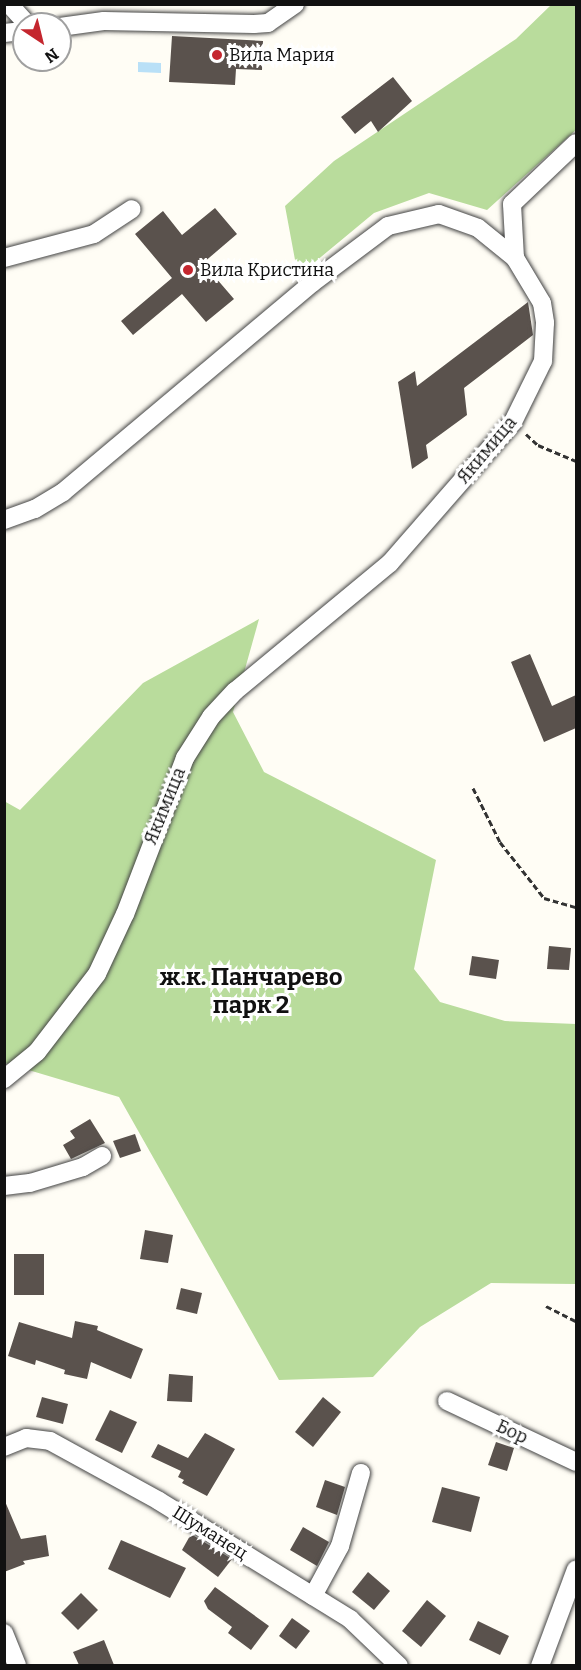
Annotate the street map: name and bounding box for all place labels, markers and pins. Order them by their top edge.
place label: Вила Мария [229,44,335,66]
marker: Вила Мария [210,48,224,62]
place label: Вила Кристина [200,259,334,281]
marker: Вила Кристина [181,263,195,277]

